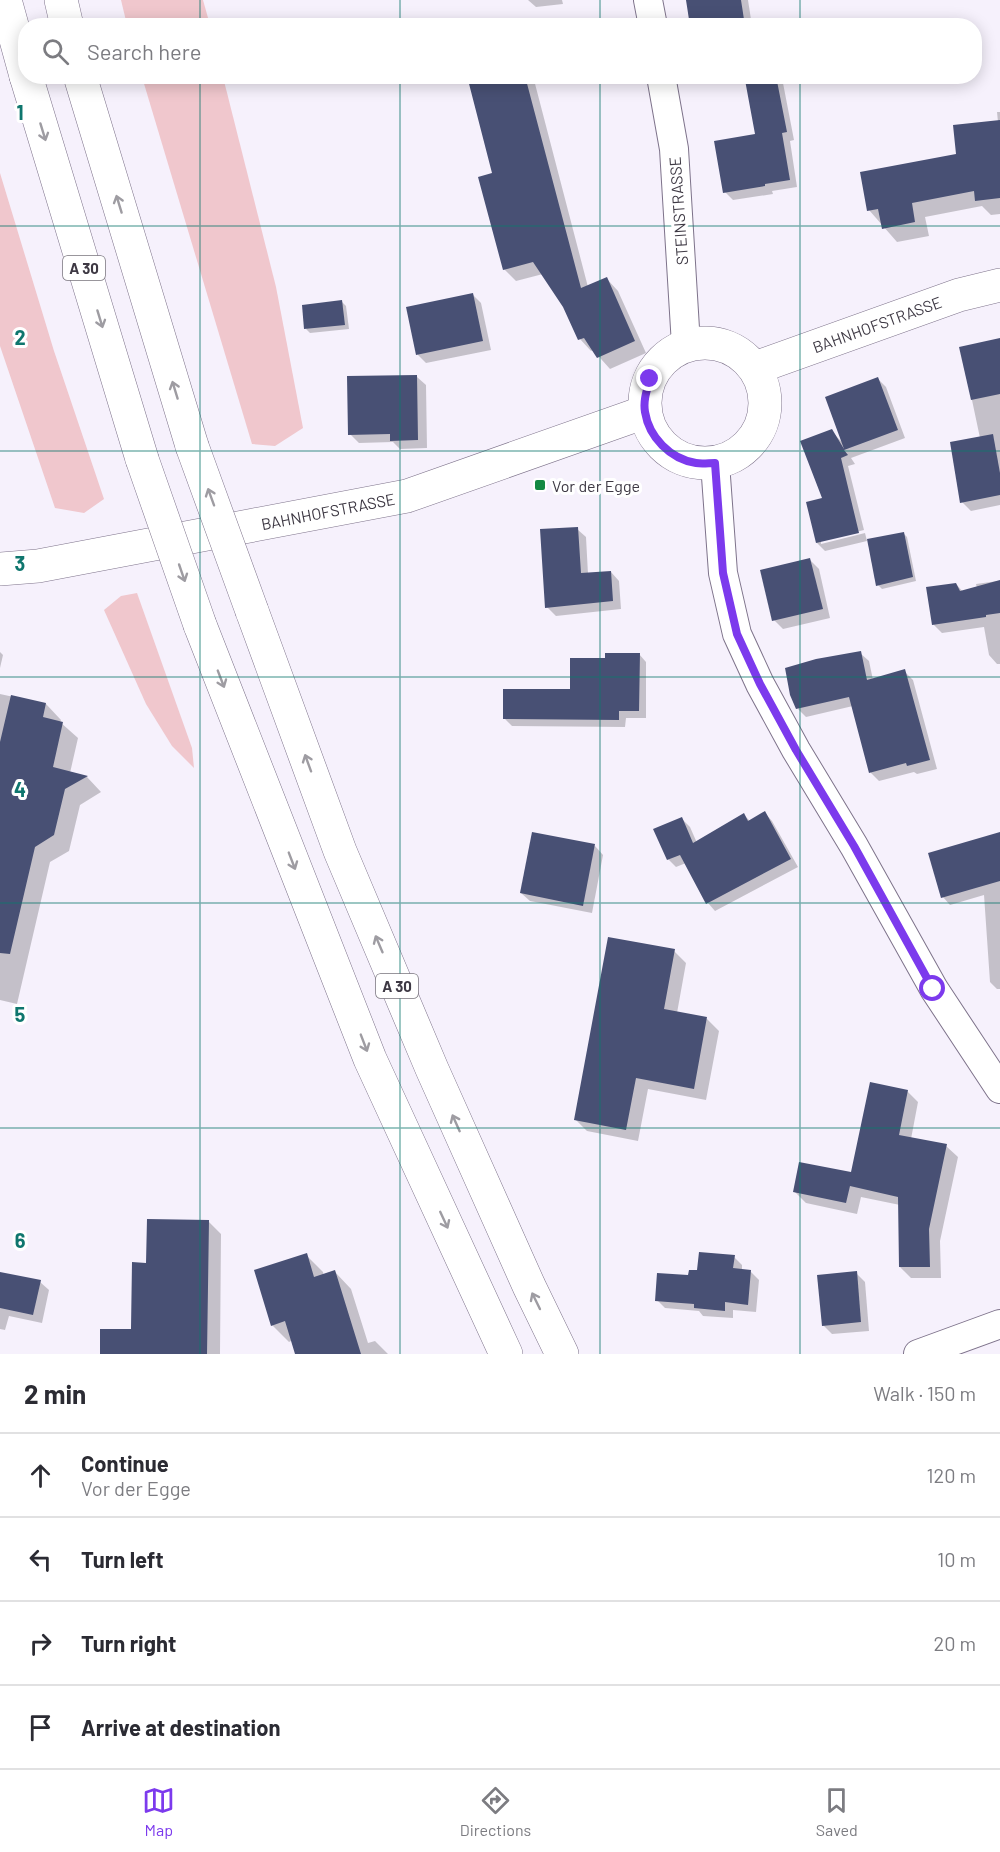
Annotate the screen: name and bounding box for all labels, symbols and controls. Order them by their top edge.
search box [18,18,982,84]
icon: search [39,35,72,68]
text: Search here [87,38,201,64]
text: 1 [16,100,24,124]
one-way arrow [38,122,49,141]
street label: STEINSTRASSE [665,156,691,266]
one-way arrow [113,195,124,214]
road number: A 30 [63,256,105,280]
street label: BAHNHOFSTRASSE [810,292,944,356]
one-way arrow [95,309,106,328]
text: 2 [14,325,26,349]
route end [636,365,662,391]
one-way arrow [169,381,180,400]
place label: Vor der Egge [552,476,640,495]
marker: Vor der Egge [533,478,547,492]
one-way arrow [204,488,215,507]
street label: BAHNHOFSTRASSE [259,489,397,533]
text: 3 [15,551,25,575]
one-way arrow [177,563,188,582]
one-way arrow [216,670,227,688]
one-way arrow [301,754,312,773]
text: 4 [14,777,26,801]
one-way arrow [288,851,299,870]
one-way arrow [373,936,385,954]
road number: A 30 [376,974,418,998]
route start [919,975,945,1001]
text: 5 [15,1002,26,1026]
one-way arrow [359,1033,370,1051]
one-way arrow [450,1115,462,1133]
one-way arrow [440,1211,451,1229]
text: 6 [15,1228,26,1252]
one-way arrow [530,1293,542,1311]
text: 2 min [24,1378,86,1409]
text: Walk · 150 m [873,1381,976,1405]
text: Continue [81,1450,169,1476]
icon: ahead [24,1459,57,1492]
text: 120 m [926,1463,976,1487]
text: Vor der Egge [81,1476,191,1500]
icon: left [24,1543,57,1576]
text: Turn left [81,1546,164,1572]
text: 10 m [937,1547,976,1571]
icon: right [24,1627,57,1660]
text: Turn right [81,1630,176,1656]
text: 20 m [933,1631,976,1655]
icon: arrive [24,1711,57,1744]
text: Arrive at destination [81,1714,280,1740]
tab: Map [142,1784,175,1839]
tab: Directions [460,1784,531,1839]
tab: Saved [816,1784,858,1839]

